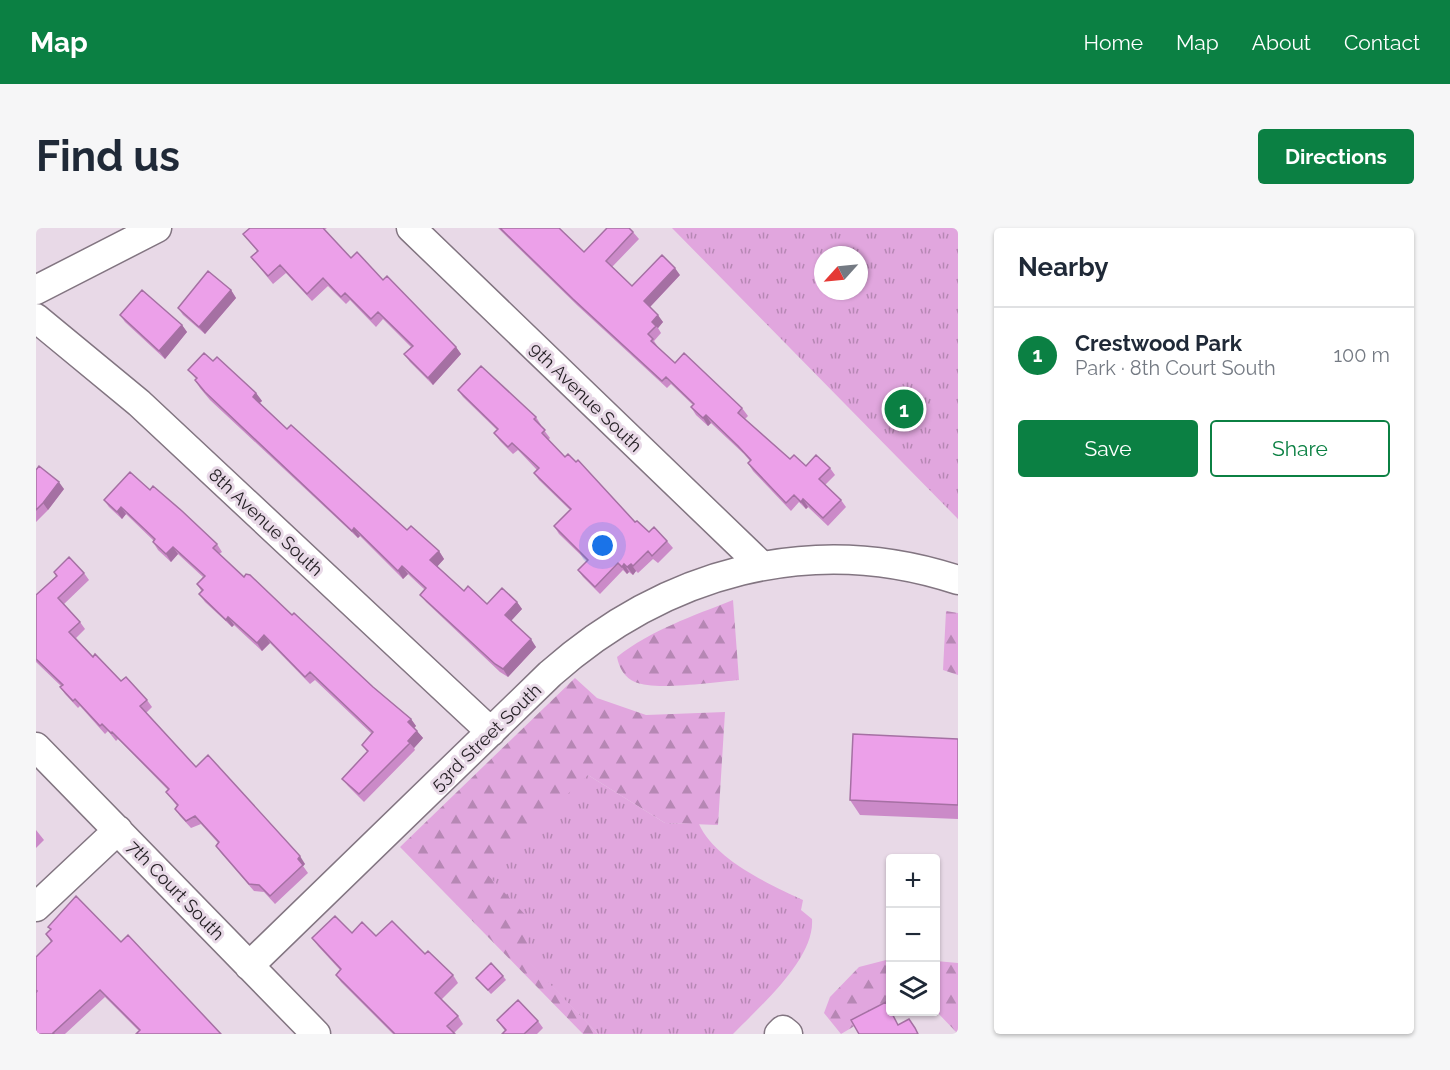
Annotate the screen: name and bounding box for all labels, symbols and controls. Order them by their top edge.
text: Map [30,26,88,59]
text: Home [1084,30,1143,55]
text: Map [1176,30,1219,55]
text: About [1252,30,1311,55]
text: Contact [1344,30,1420,55]
button: Directions [1258,129,1414,184]
text: Find us [36,132,180,181]
north arrow [814,246,868,300]
text: Nearby [1018,252,1108,282]
text: Crestwood Park [1075,330,1242,356]
street label: 9th Avenue South [526,338,646,456]
text: 1 [1033,343,1042,367]
text: 100 m [1333,343,1390,367]
text: Park · 8th Court South [1075,356,1276,380]
pin: 1 [884,386,924,432]
button: Save [1018,420,1198,477]
button: Share [1210,420,1390,477]
street label: 8th Avenue South [205,464,327,580]
your location [588,531,617,560]
street label: 53rd Street South [427,679,545,795]
street label: 7th Court South [123,836,229,944]
map controls [886,854,940,1016]
button: + [886,854,940,908]
button: − [886,908,940,962]
button: layers [886,962,940,1016]

